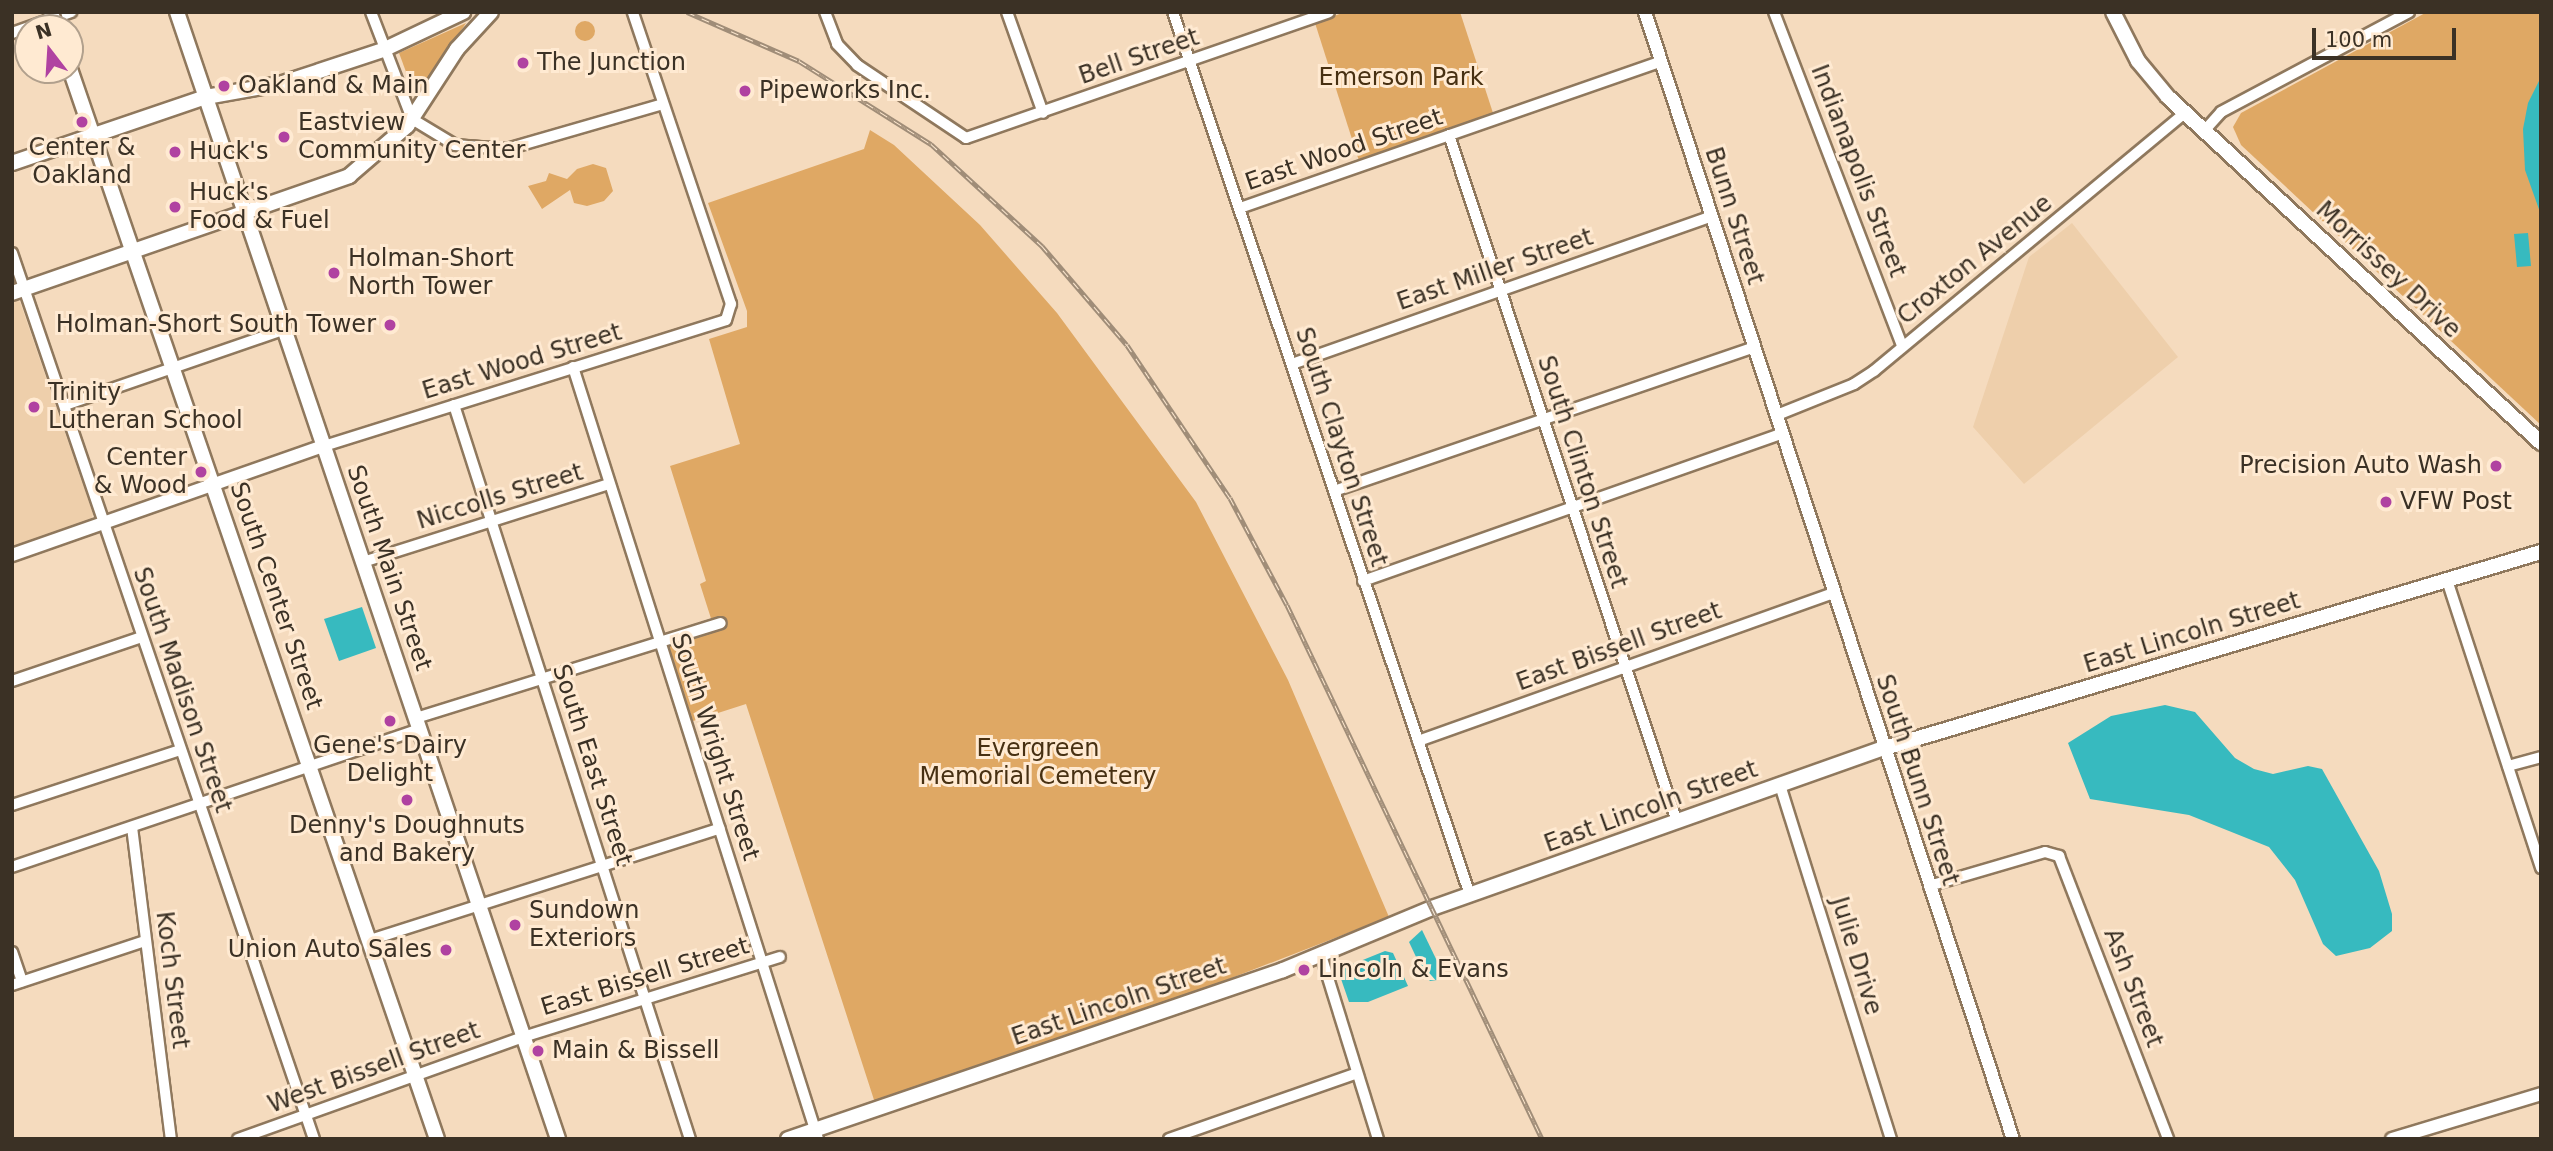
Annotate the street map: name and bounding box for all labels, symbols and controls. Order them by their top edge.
north arrow [14,14,84,84]
scale bar [2315,14,2458,58]
text: N [33,18,54,44]
street label: Bell Street [1075,23,1203,91]
text: 100 m [2325,28,2392,52]
place label: The Junction [537,49,686,77]
marker: The Junction [515,55,531,71]
street label: Indianapolis Street [1804,61,1912,281]
park label: Emerson Park [1318,64,1484,92]
place label: Oakland & Main [238,72,429,100]
place label: Pipeworks Inc. [759,77,931,105]
marker: Oakland & Main [216,78,232,94]
marker: Pipeworks Inc. [737,83,753,99]
street label: East Wood Street [1242,103,1446,197]
place label: Eastview Community Center [298,109,525,165]
marker: Center & Oakland [74,114,90,130]
marker: Eastview Community Center [276,129,292,145]
place label: Center & Oakland [28,134,136,190]
place label: Huck's [189,138,268,166]
marker: Huck's [167,144,183,160]
street label: Bunn Street [1698,144,1770,288]
place label: Huck's Food & Fuel [189,179,330,235]
street label: Croxton Avenue [1892,189,2058,331]
street label: Morrissey Drive [2310,196,2466,344]
marker: Huck's Food & Fuel [167,199,183,215]
street label: East Miller Street [1393,223,1597,317]
place label: Holman-Short North Tower [348,245,514,301]
marker: Holman-Short North Tower [326,265,342,281]
place label: Holman-Short South Tower [56,311,376,339]
marker: Holman-Short South Tower [382,317,398,333]
street label: East Wood Street [419,318,625,406]
street label: South Clayton Street [1289,324,1393,570]
street label: South Clinton Street [1531,352,1633,592]
place label: Trinity Lutheran School [48,379,243,435]
marker: Trinity Lutheran School [26,399,42,415]
place label: Center & Wood [94,444,187,500]
place label: Precision Auto Wash [2239,452,2482,480]
street label: Niccolls Street [414,458,586,536]
marker: Precision Auto Wash [2488,458,2504,474]
street label: South Main Street [340,462,438,674]
marker: Center & Wood [193,464,209,480]
street label: South Center Street [224,478,328,714]
place label: VFW Post [2400,488,2512,516]
marker: VFW Post [2378,494,2394,510]
street label: South Madison Street [126,564,238,816]
street label: East Lincoln Street [2080,586,2304,680]
street label: East Bissell Street [1512,596,1726,698]
street label: South Wright Street [665,630,765,864]
street label: South East Street [546,661,638,869]
street label: South Bunn Street [1869,671,1965,889]
marker: Gene's Dairy Delight [382,713,398,729]
place label: Gene's Dairy Delight [313,732,467,788]
park label: Evergreen Memorial Cemetery [920,735,1156,791]
street label: East Lincoln Street [1540,755,1762,859]
marker: Denny's Doughnuts and Bakery [399,792,415,808]
place label: Denny's Doughnuts and Bakery [289,812,525,868]
street label: Julie Drive [1824,893,1888,1019]
place label: Sundown Exteriors [529,897,639,953]
street label: Koch Street [149,910,195,1050]
marker: Sundown Exteriors [507,917,523,933]
street label: Ash Street [2097,925,2169,1051]
street label: East Bissell Street [537,932,753,1022]
place label: Union Auto Sales [228,936,432,964]
marker: Union Auto Sales [438,942,454,958]
street label: East Lincoln Street [1008,952,1230,1052]
place label: Lincoln & Evans [1318,956,1509,984]
marker: Lincoln & Evans [1296,962,1312,978]
street label: West Bissell Street [264,1016,484,1120]
place label: Main & Bissell [552,1037,720,1065]
marker: Main & Bissell [530,1043,546,1059]

